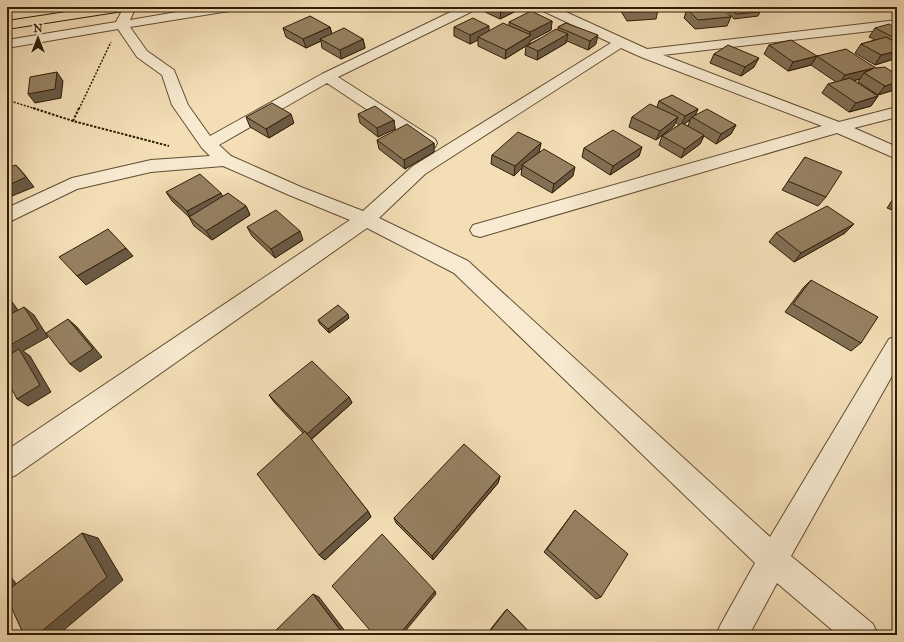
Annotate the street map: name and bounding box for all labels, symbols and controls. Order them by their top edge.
north arrow [18,18,58,58]
text: N [33,22,43,35]

